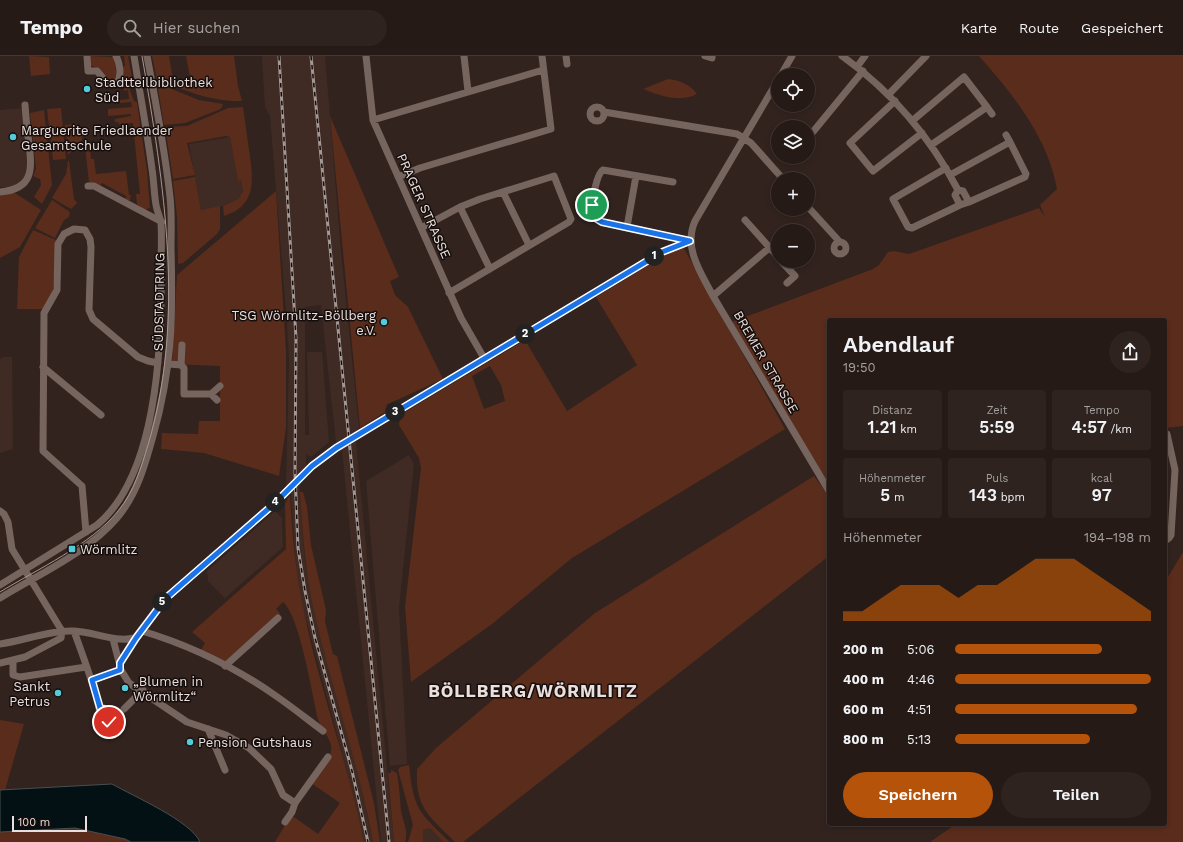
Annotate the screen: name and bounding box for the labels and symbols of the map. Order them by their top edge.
place label: Stadtteilbibliothek Süd [95,75,213,105]
marker: Stadtteilbibliothek Süd [82,84,92,94]
place label: Marguerite Friedlaender Gesamtschule [21,123,173,153]
marker: Marguerite Friedlaender Gesamtschule [8,132,18,142]
street label: PRAGER STRASSE [394,151,454,261]
pin [575,188,609,222]
pin: 1 [644,246,664,266]
street label: SÜDSTADTRING [151,253,167,351]
place label: TSG Wörmlitz-Böllberg e.V. [231,308,376,338]
street label: BREMER STRASSE [731,308,801,416]
marker: TSG Wörmlitz-Böllberg e.V. [379,317,389,327]
pin: 2 [515,324,535,344]
pin: 3 [385,402,405,422]
pin: 4 [265,492,285,512]
place label: Wörmlitz [80,542,137,557]
marker: Wörmlitz [67,544,77,554]
pin: 5 [152,592,172,612]
place label: „Blumen in Wörmlitz“ [133,674,203,704]
place label: Sankt Petrus [9,679,51,709]
district label: BÖLLBERG/WÖRMLITZ [428,681,638,701]
marker: „Blumen in Wörmlitz“ [120,683,130,693]
marker: Sankt Petrus [53,688,63,698]
pin [92,705,126,739]
place label: Pension Gutshaus [198,735,312,750]
marker: Pension Gutshaus [185,737,195,747]
scale bar [12,814,87,833]

